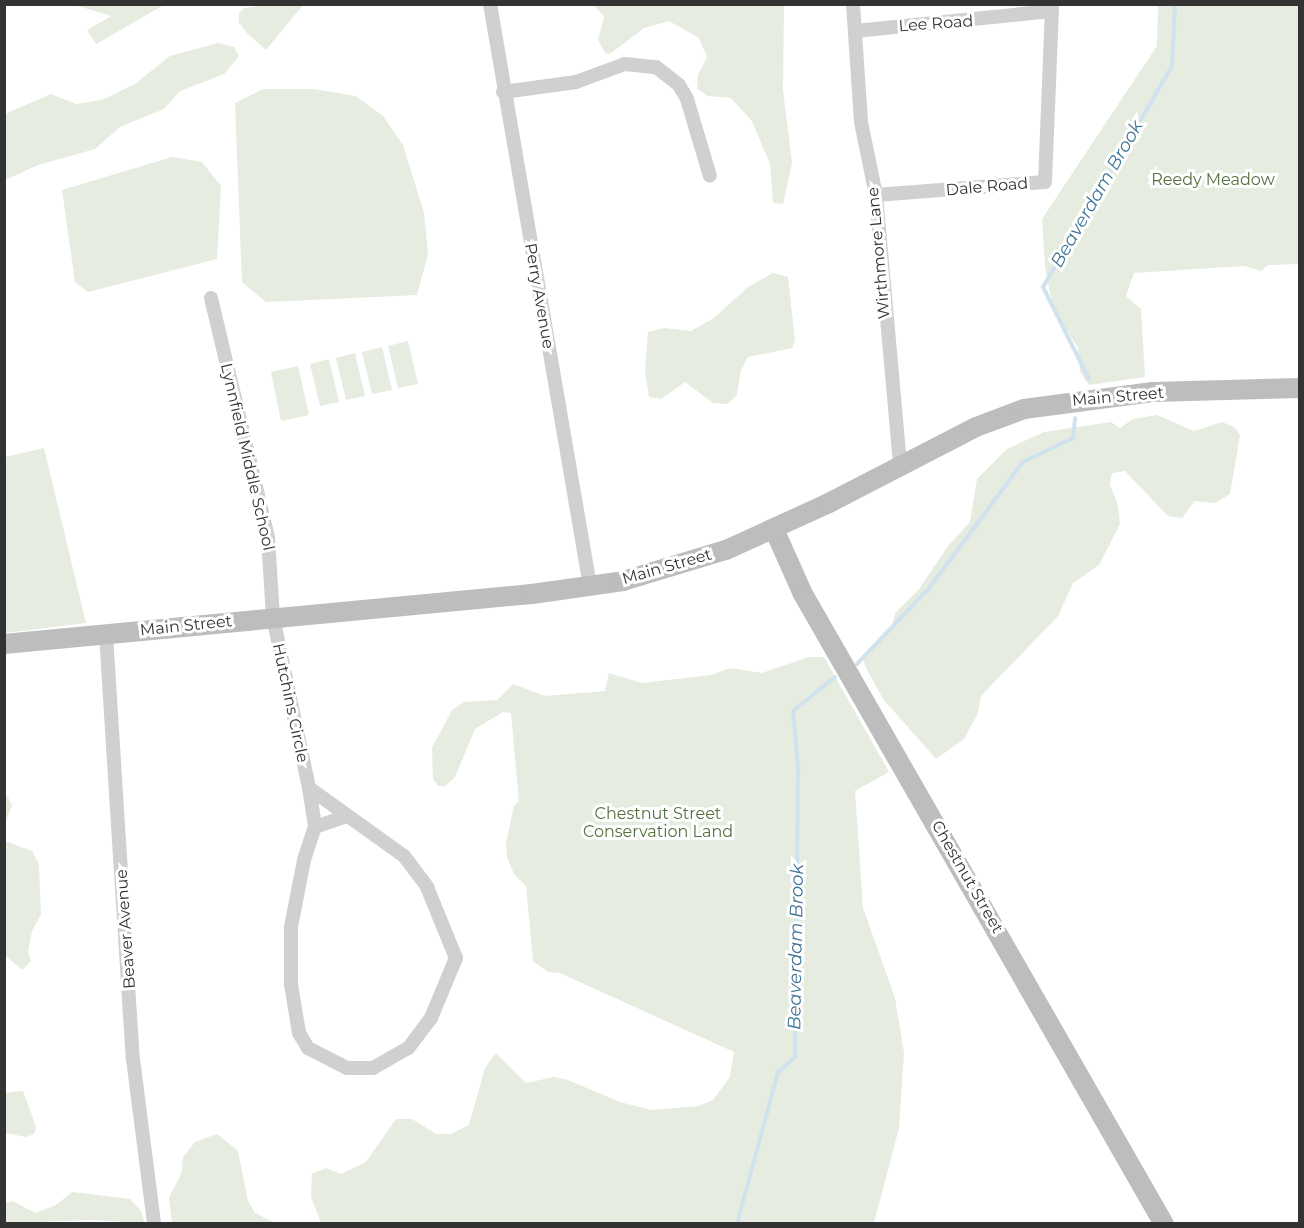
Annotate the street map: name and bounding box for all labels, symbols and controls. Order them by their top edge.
street label: Lee Road [898,12,974,36]
water label: Beaverdam Brook [1046,117,1148,271]
park label: Reedy Meadow [1151,170,1275,190]
street label: Dale Road [945,174,1029,200]
street label: Wirthmore Lane [864,186,894,320]
street label: Perry Avenue [520,242,558,350]
street label: Lynnfield Middle School [216,361,278,553]
street label: Main Street [1071,383,1165,411]
street label: Main Street [620,545,714,589]
street label: Main Street [139,612,233,640]
street label: Hutchins Circle [268,642,312,764]
park label: Chestnut Street Conservation Land [583,804,733,842]
street label: Chestnut Street [927,817,1007,937]
water label: Beaverdam Brook [784,864,808,1030]
street label: Beaver Avenue [112,869,140,989]

